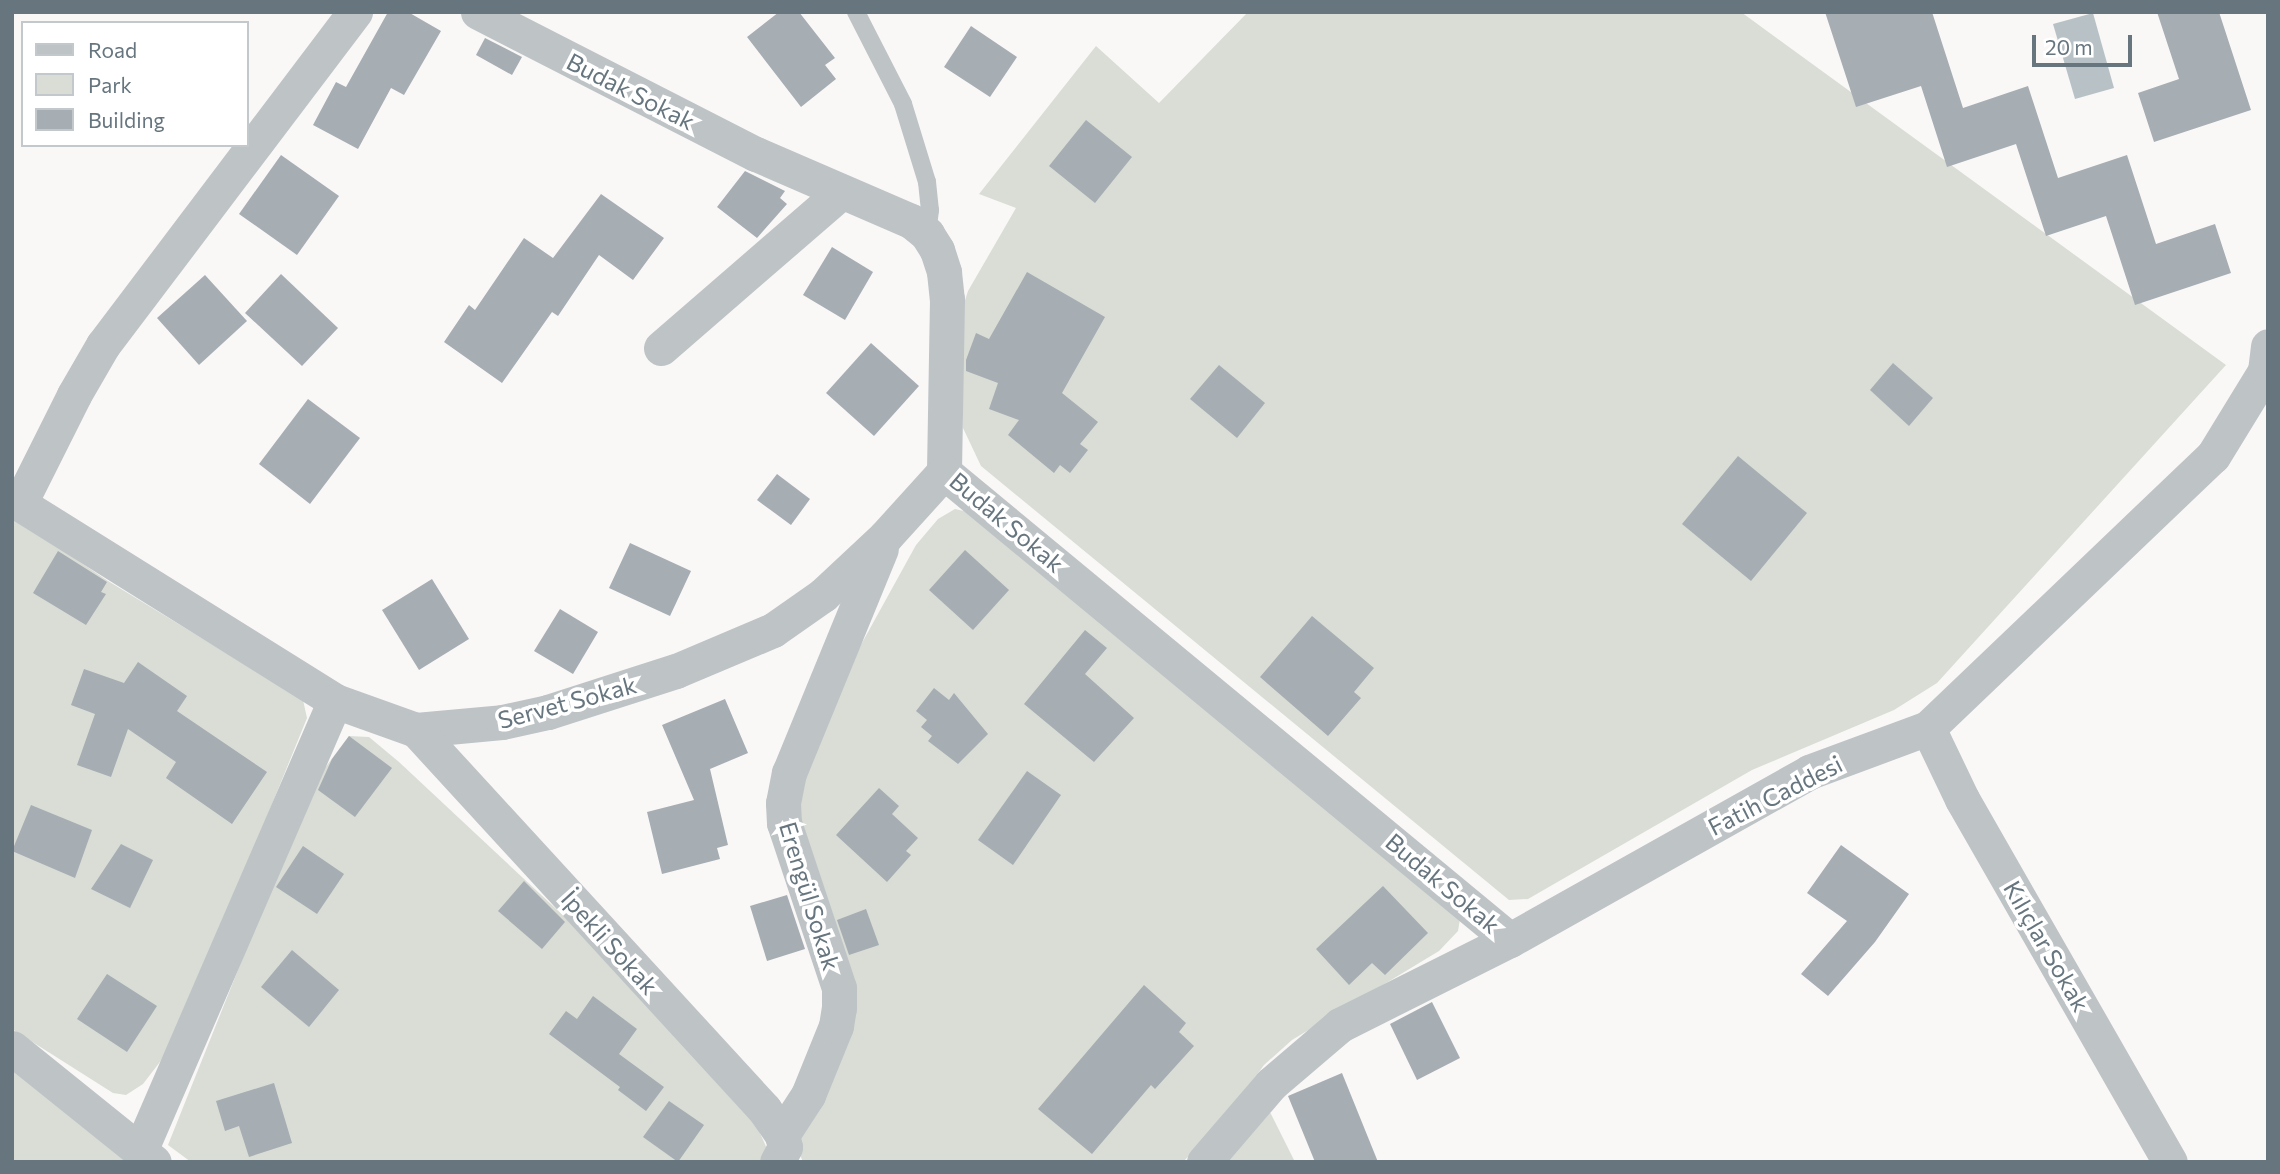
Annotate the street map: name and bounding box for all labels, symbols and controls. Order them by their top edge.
legend [21,21,248,147]
scale bar [2035,21,2135,65]
text: 20 m [2045,34,2093,59]
text: Road [88,37,137,62]
street label: Budak Sokak [562,46,700,136]
text: Park [88,72,132,97]
text: Building [88,107,165,132]
street label: Budak Sokak [944,466,1070,578]
street label: Servet Sokak [495,670,639,734]
street label: Fatih Caddesi [1703,749,1847,841]
street label: Erengül Sokak [774,818,846,974]
street label: Budak Sokak [1380,827,1506,939]
street label: Kılıçlar Sokak [1998,875,2096,1017]
street label: İpekli Sokak [556,884,664,1000]

